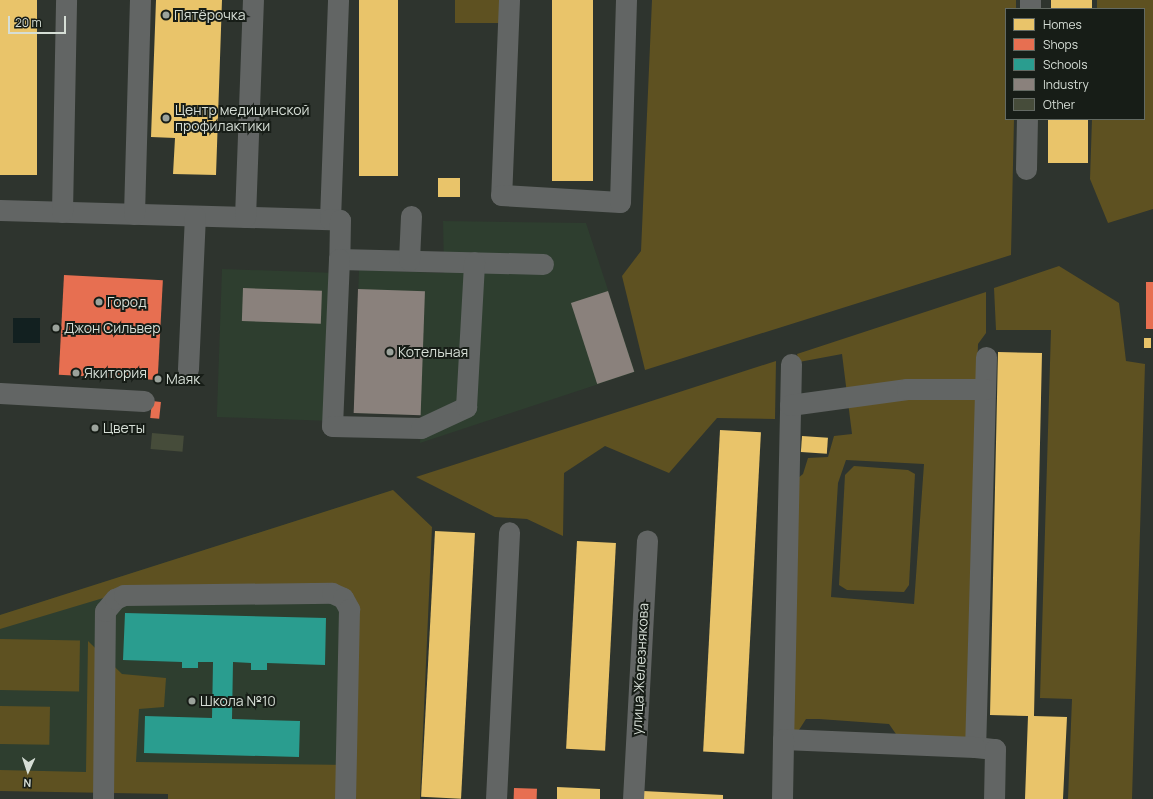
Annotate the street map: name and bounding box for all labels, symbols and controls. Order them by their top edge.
place label: Пятёрочка [174,7,246,23]
scale bar [10,8,68,34]
legend [1005,8,1145,120]
marker: Пятёрочка [161,10,171,20]
text: 20 m [15,14,42,31]
text: Homes [1043,16,1082,33]
text: Shops [1043,36,1078,53]
text: Schools [1043,56,1087,73]
text: Industry [1043,76,1089,93]
text: Other [1043,96,1075,113]
place label: Центр медицинской профилактики [175,102,310,134]
marker: Центр медицинской профилактики [160,112,172,124]
place label: Город [107,294,147,310]
marker: Город [94,297,104,307]
place label: Джон Сильвер [64,320,160,336]
marker: Джон Сильвер [51,323,61,333]
place label: Котельная [398,344,468,360]
marker: Котельная [385,347,395,357]
place label: Якитория [84,365,147,381]
marker: Якитория [71,368,81,378]
place label: Маяк [166,371,200,387]
marker: Маяк [153,374,163,384]
place label: Цветы [103,420,145,436]
marker: Цветы [90,423,100,433]
street label: улица Железнякова [628,603,652,735]
place label: Школа №10 [200,693,276,709]
marker: Школа №10 [187,696,197,706]
north arrow [8,751,48,791]
text: N [23,776,32,791]

